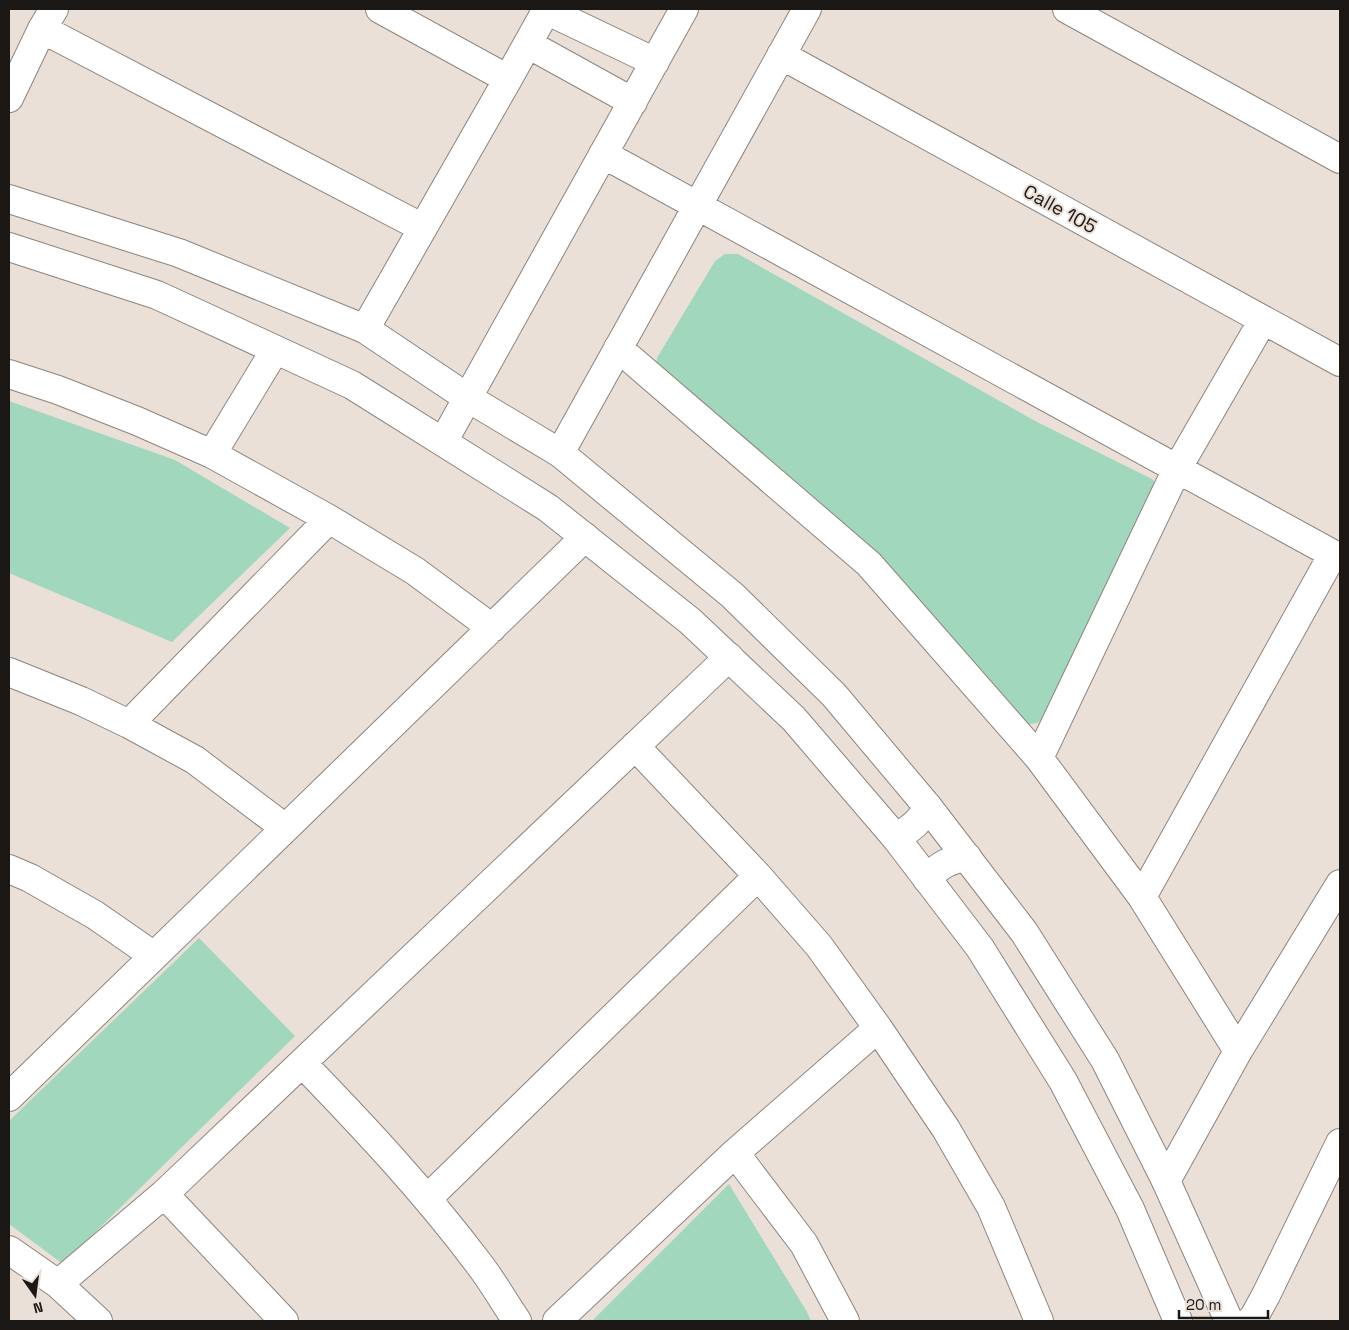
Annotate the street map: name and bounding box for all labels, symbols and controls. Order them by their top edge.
street label: Calle 105 [1019,179,1101,239]
north arrow [10,1270,60,1320]
scale bar [1179,1288,1268,1320]
text: 20 m [1186,1295,1221,1314]
text: N [31,1298,45,1317]

